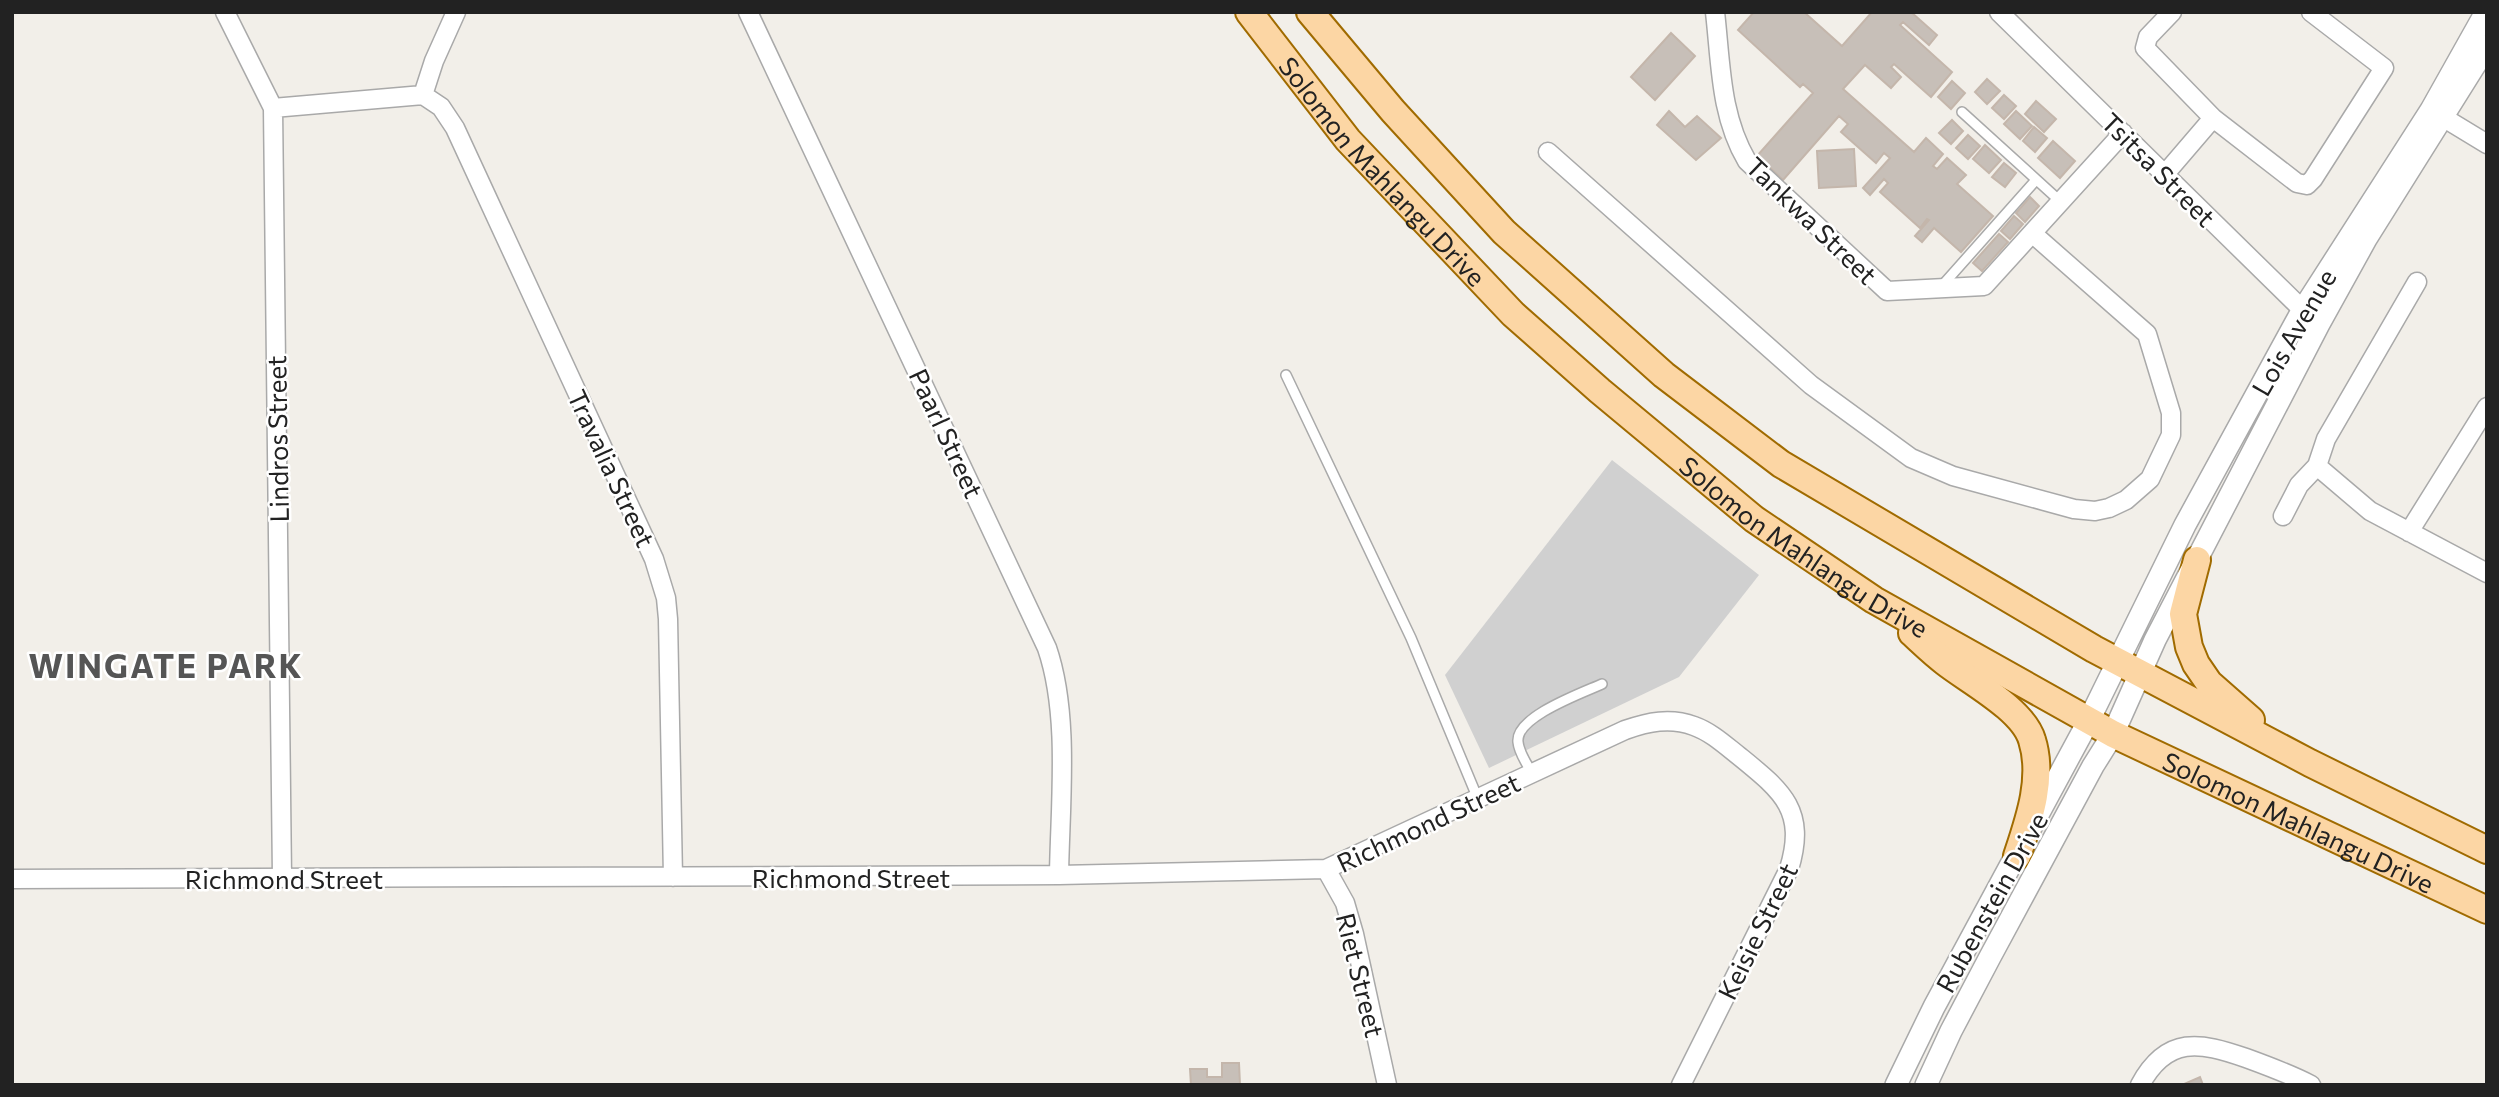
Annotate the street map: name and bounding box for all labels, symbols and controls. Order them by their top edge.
street label: Solomon Mahlangu Drive [1274,50,1493,292]
street label: Tsitsa Street [2096,106,2222,232]
street label: Tankwa Street [1740,150,1884,290]
street label: Lois Avenue [2244,263,2342,401]
street label: Lindros Street [260,355,294,523]
street label: Paarl Street [904,363,990,503]
street label: Travalia Street [562,384,662,552]
street label: Solomon Mahlangu Drive [1674,449,1934,643]
district label: WINGATE PARK [28,644,304,685]
street label: Solomon Mahlangu Drive [2158,744,2439,898]
street label: Richmond Street [1332,766,1524,878]
street label: Rubenstein Drive [1929,807,2053,997]
street label: Keisie Street [1711,858,1803,1004]
street label: Richmond Street [752,862,950,893]
street label: Richmond Street [185,863,383,894]
street label: Riet Street [1331,910,1391,1040]

